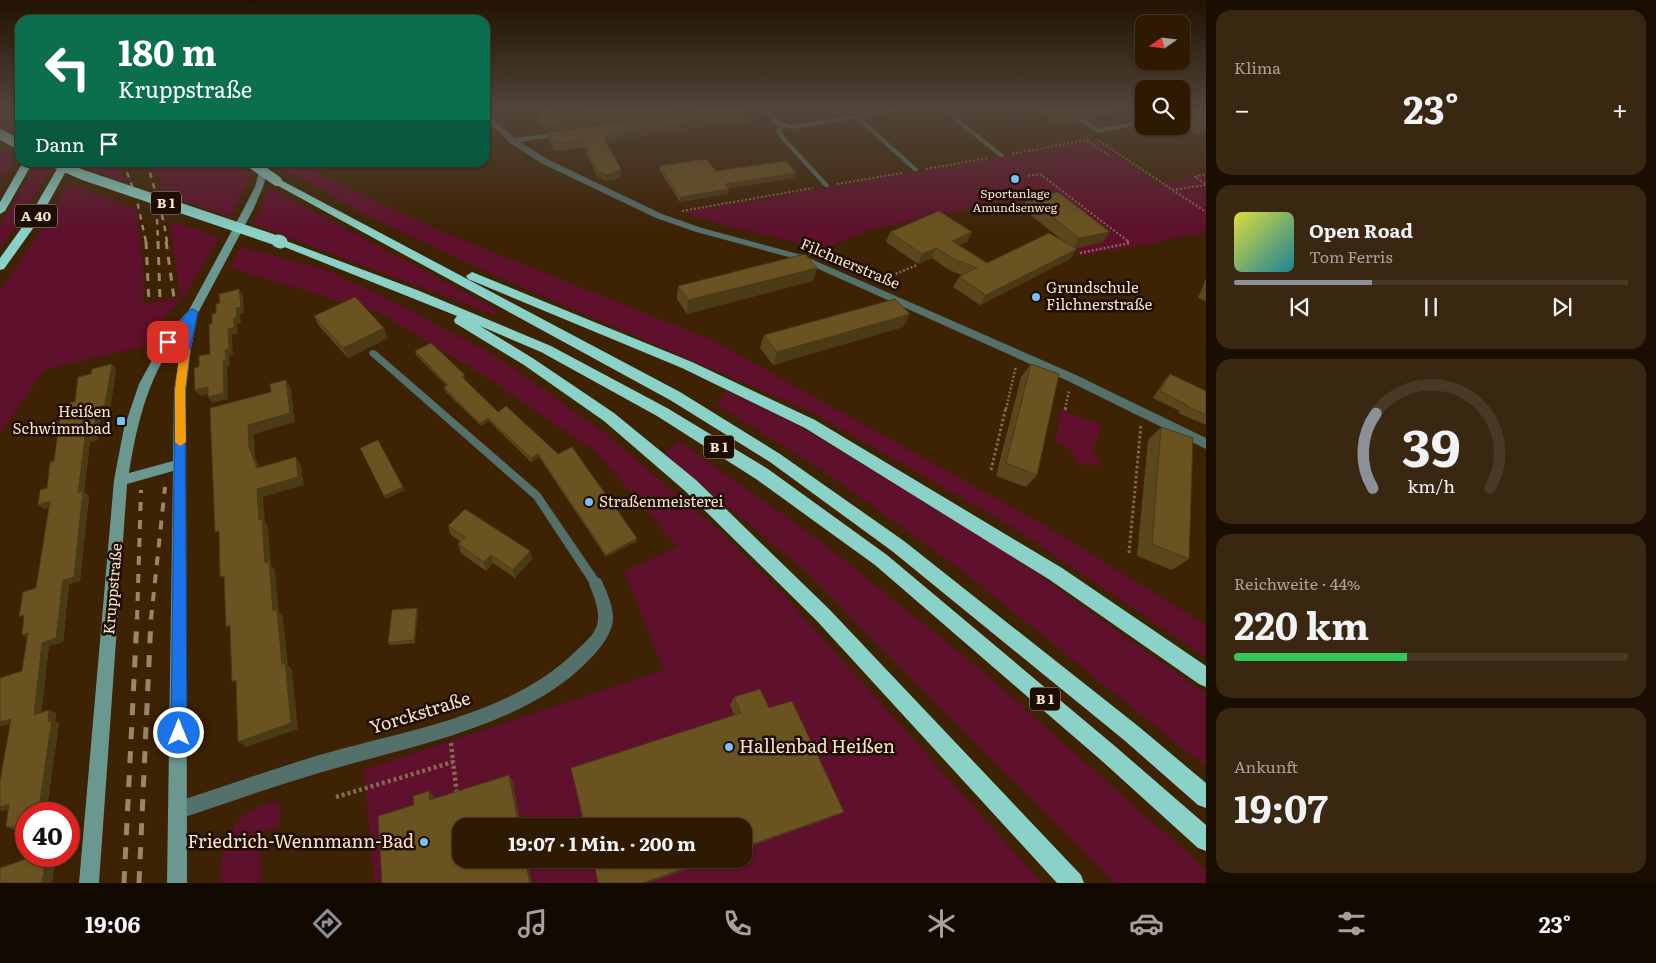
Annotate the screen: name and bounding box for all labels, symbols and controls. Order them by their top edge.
north arrow [1135,15,1190,70]
map controls [1135,15,1190,135]
text: 180 m [118,25,217,77]
icon: left [35,35,100,100]
text: Klima [1234,55,1281,79]
text: Kruppstraße [118,72,252,105]
text: 23° [1403,79,1459,136]
button: search [1135,80,1190,135]
text: − [1234,87,1250,129]
text: + [1612,87,1628,129]
text: Dann [35,130,85,158]
icon: arrive [95,130,123,158]
marker: Sportanlage Amundsenweg [1009,173,1021,185]
place label: Sportanlage Amundsenweg [973,184,1058,216]
road number: B 1 [151,192,181,214]
road number: A 40 [15,205,57,228]
text: Open Road [1309,216,1413,244]
street label: Filchnerstraße [797,231,904,294]
text: Tom Ferris [1309,244,1393,268]
place label: Grundschule Filchnerstraße [1046,275,1152,315]
marker: Grundschule Filchnerstraße [1030,291,1042,303]
icon: previous [1286,293,1314,321]
icon: pause [1417,293,1445,321]
icon: next [1548,293,1576,321]
pin [147,321,189,363]
icon: arrive [154,328,182,356]
place label: Heißen Schwimmbad [13,399,111,439]
text: 39 [1402,406,1460,483]
marker: Heißen Schwimmbad [115,415,127,427]
road number: B 1 [704,436,734,458]
text: km/h [1407,472,1455,499]
place label: Straßenmeisterei [599,489,724,512]
marker: Straßenmeisterei [583,496,595,508]
street label: Kruppstraße [96,542,127,635]
text: Reichweite · 44% [1234,571,1360,595]
text: 220 km [1234,595,1369,652]
street label: Yorckstraße [366,683,473,740]
road number: B 1 [1030,688,1060,711]
position arrow [152,706,204,758]
place label: Hallenbad Heißen [739,732,895,759]
marker: Hallenbad Heißen [723,741,735,753]
text: Ankunft [1234,754,1298,778]
text: 19:07 [1234,778,1328,835]
speed limit sign: 40 [15,802,80,867]
place label: Friedrich-Wennmann-Bad [187,827,414,854]
text: 19:07 · 1 Min. · 200 m [508,829,696,857]
marker: Friedrich-Wennmann-Bad [418,836,430,848]
icon: directions [310,906,345,941]
icon: music [515,906,550,941]
icon: phone [720,906,755,941]
icon: climate [924,906,959,941]
icon: car [1129,906,1164,941]
icon: filters [1334,906,1369,941]
text: 19:06 [85,907,140,940]
text: 23° [1539,907,1571,940]

